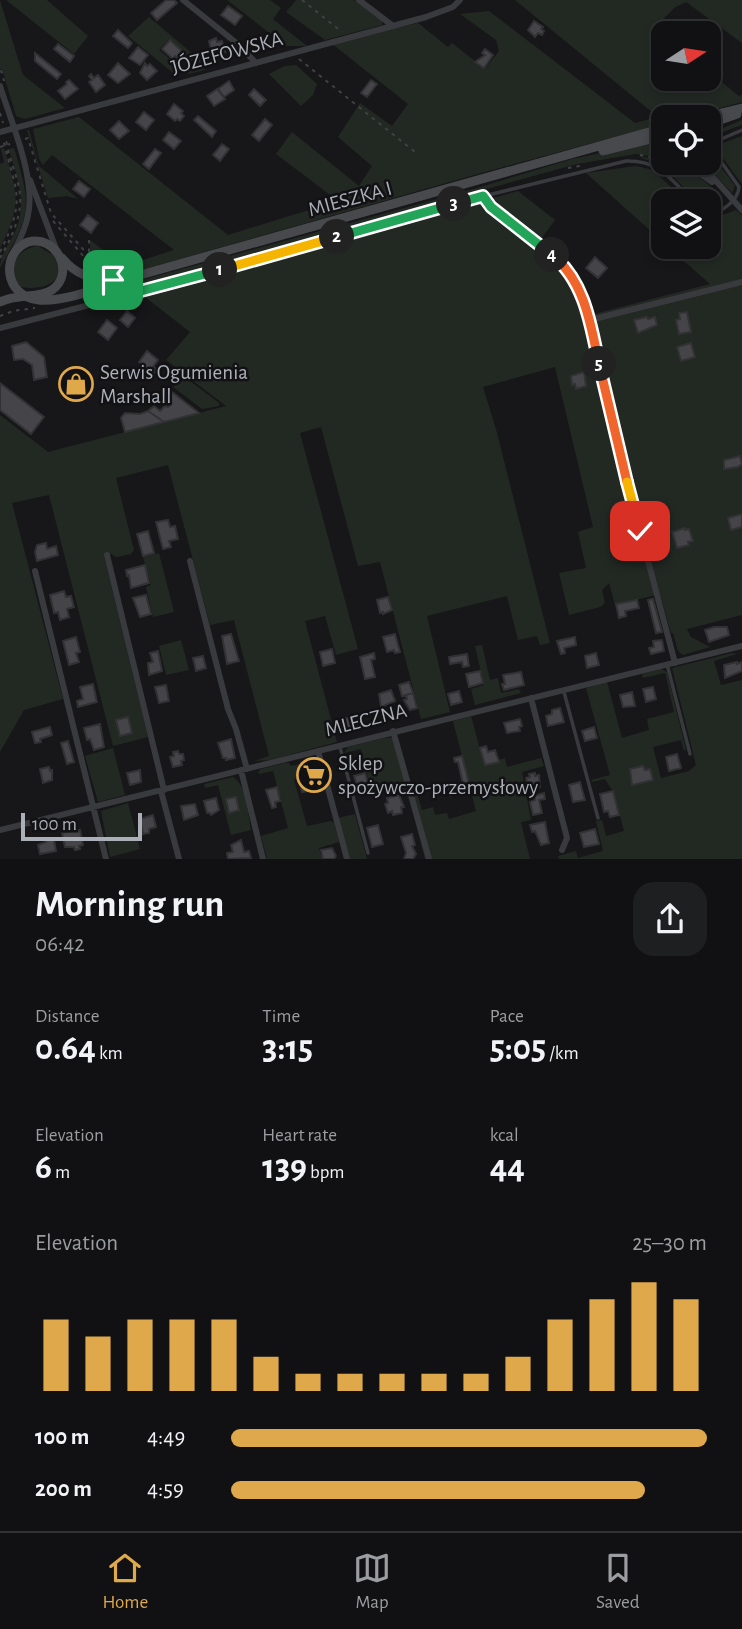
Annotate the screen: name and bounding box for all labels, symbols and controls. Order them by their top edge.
north arrow [651,21,721,91]
map controls [651,21,721,259]
street label: JÓZEFOWSKA [168,26,285,78]
button: locate [651,105,721,175]
street label: MIESZKA I [306,178,394,220]
pin: 3 [436,186,472,222]
button: layers [651,189,721,259]
text: 3 [449,194,458,213]
pin: 2 [320,219,354,254]
text: 2 [332,227,341,246]
pin: 4 [534,238,570,272]
text: 4 [547,245,556,264]
pin [83,250,143,310]
pin: 1 [202,252,238,288]
text: 1 [216,260,223,279]
icon: arrive [94,261,132,299]
pin: 5 [582,346,616,382]
text: 5 [594,354,603,373]
place label: Serwis Ogumienia Marshall [100,362,248,407]
shop icon: Serwis Ogumienia Marshall [57,365,95,403]
pin [610,501,670,561]
icon: check [621,512,659,550]
street label: MLECZNA [323,700,409,740]
place label: Sklep spożywczo-przemysłowy [338,753,538,798]
supermarket icon: Sklep spożywczo-przemysłowy [295,756,333,794]
scale bar [21,810,142,842]
text: 100 m [32,815,77,834]
button: share [633,882,707,956]
text: Morning run [35,886,224,924]
text: 06:42 [35,933,85,956]
text: Distance [35,1007,99,1026]
text: Time [262,1007,300,1026]
text: Pace [490,1007,524,1026]
text: 0.64 [35,1031,96,1066]
text: 3:15 [262,1031,313,1066]
text: 5:05 [490,1031,546,1066]
text: km [96,1044,123,1063]
text: /km [546,1044,579,1063]
text: Elevation [35,1126,104,1145]
text: Heart rate [262,1126,337,1145]
text: kcal [490,1126,519,1145]
text: 6 [35,1150,52,1185]
text: 139 [262,1150,307,1185]
text: 44 [490,1150,525,1185]
text: m [52,1163,70,1182]
text: bpm [307,1163,345,1182]
text: Elevation [35,1232,118,1255]
text: 25–30 m [632,1232,707,1255]
text: 100 m [35,1426,89,1449]
text: 4:49 [147,1426,185,1449]
text: 200 m [35,1478,92,1501]
text: 4:59 [147,1478,184,1501]
tab: Home [102,1549,148,1614]
tab: Map [353,1549,391,1614]
tab: Saved [596,1549,640,1614]

